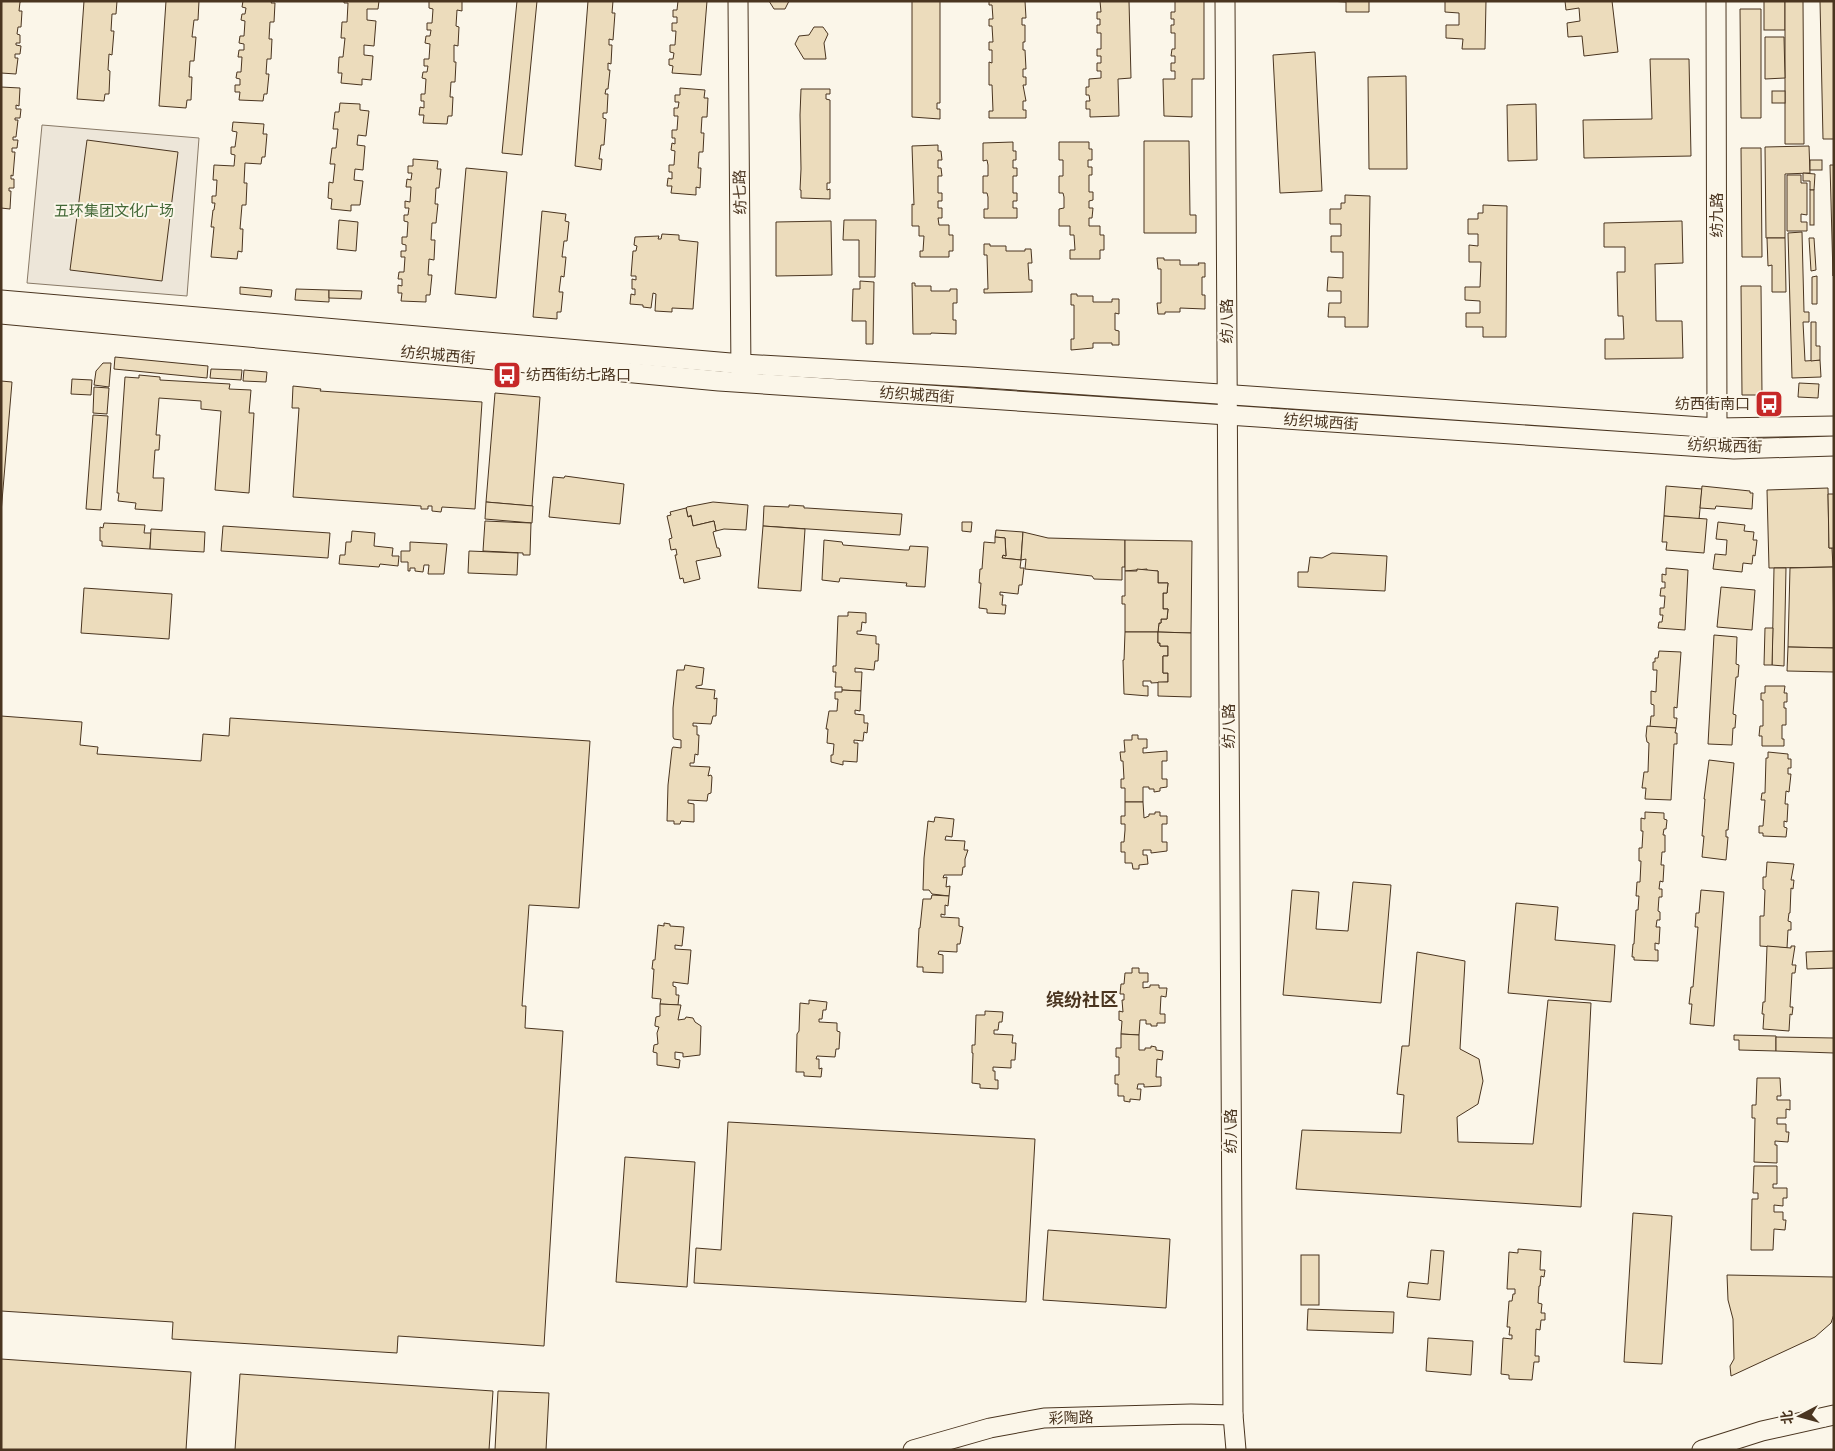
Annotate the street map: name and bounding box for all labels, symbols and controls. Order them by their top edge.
street label: 纺七路 [730,169,748,215]
street label: 纺九路 [1707,192,1725,238]
park label: 五环集团文化广场 [54,201,174,219]
street label: 纺八路 [1217,298,1235,344]
street label: 纺织城西街 [400,342,476,366]
bus stop icon: 纺西街纺七路口 [492,360,522,390]
place label: 纺西街纺七路口 [526,365,631,383]
street label: 纺织城西街 [879,382,955,406]
bus stop icon: 纺西街南口 [1754,389,1784,419]
place label: 纺西街南口 [1675,394,1750,412]
street label: 纺织城西街 [1283,409,1359,433]
street label: 纺织城西街 [1687,435,1763,455]
street label: 纺八路 [1219,703,1237,749]
district label: 缤纷社区 [1046,988,1118,1010]
street label: 纺八路 [1221,1108,1239,1154]
north arrow [1775,1391,1825,1441]
street label: 彩陶路 [1048,1407,1094,1427]
text: 北 [1777,1410,1796,1425]

